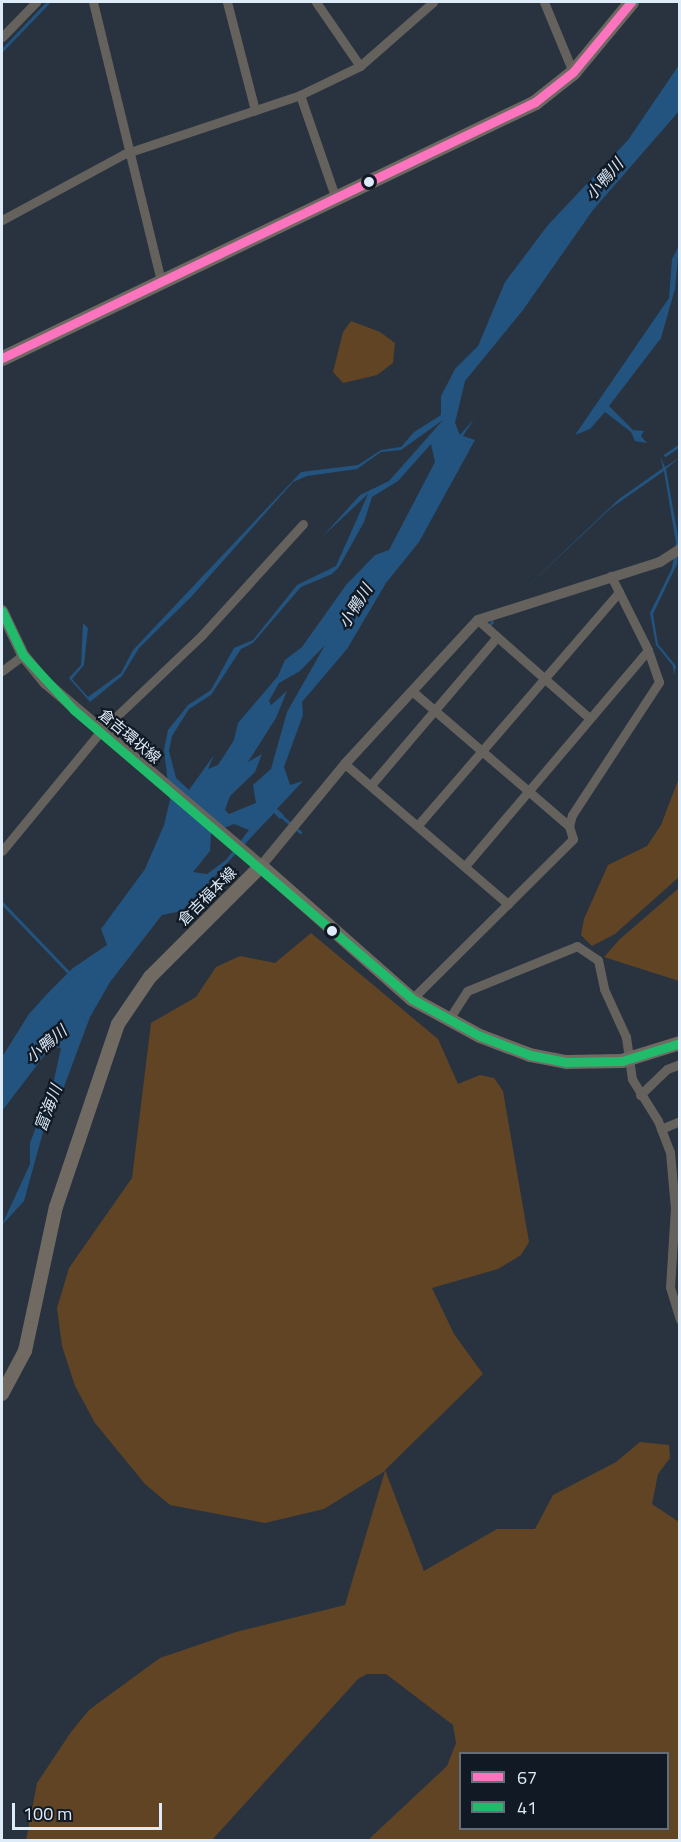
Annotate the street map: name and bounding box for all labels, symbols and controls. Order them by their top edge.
water label: 小鴨川 [581,155,627,203]
unlabelled marker [363,176,375,188]
water label: 小鴨川 [334,581,376,631]
street label: 倉吉環状線 [95,705,165,767]
street label: 倉吉福本線 [174,863,240,929]
unlabelled marker [326,925,338,937]
water label: 小鴨川 [21,1021,71,1067]
water label: 富海川 [30,1082,66,1134]
legend [459,1752,669,1830]
text: 67 [517,1764,537,1791]
scale bar [15,1791,165,1829]
text: 41 [517,1794,537,1821]
text: 100 m [23,1800,72,1827]

